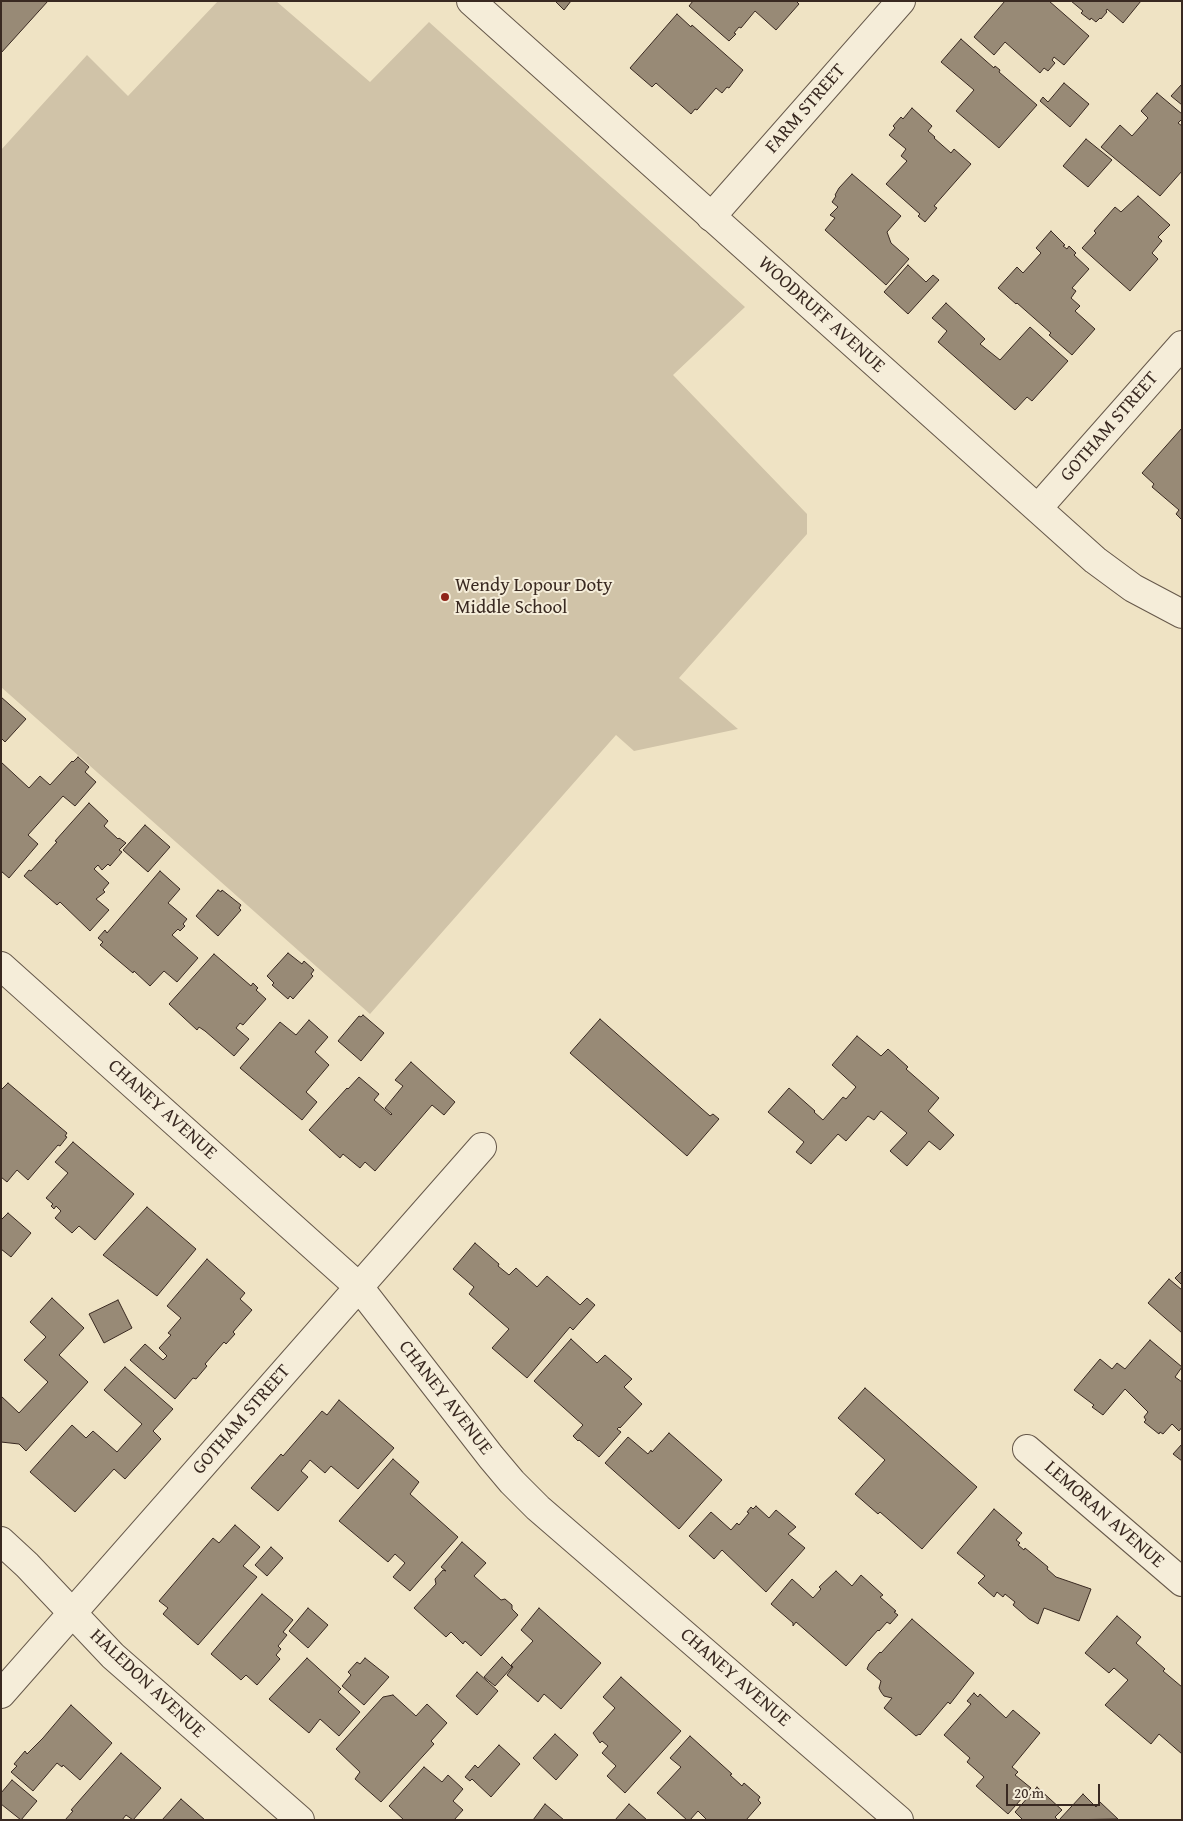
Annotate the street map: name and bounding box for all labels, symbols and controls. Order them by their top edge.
street label: FARM STREET [761,60,851,158]
street label: WOODRUFF AVENUE [753,252,889,378]
street label: GOTHAM STREET [1056,367,1164,487]
place label: Wendy Lopour Doty Middle School [455,575,612,619]
marker: Wendy Lopour Doty Middle School [439,591,451,603]
street label: CHANEY AVENUE [103,1055,221,1165]
street label: CHANEY AVENUE [393,1336,497,1460]
street label: GOTHAM STREET [188,1360,296,1480]
street label: LEMORAN AVENUE [1039,1457,1169,1573]
street label: CHANEY AVENUE [675,1624,795,1732]
street label: HALEDON AVENUE [85,1625,209,1743]
scale bar [1008,1774,1102,1806]
text: 20 m [1014,1782,1044,1803]

